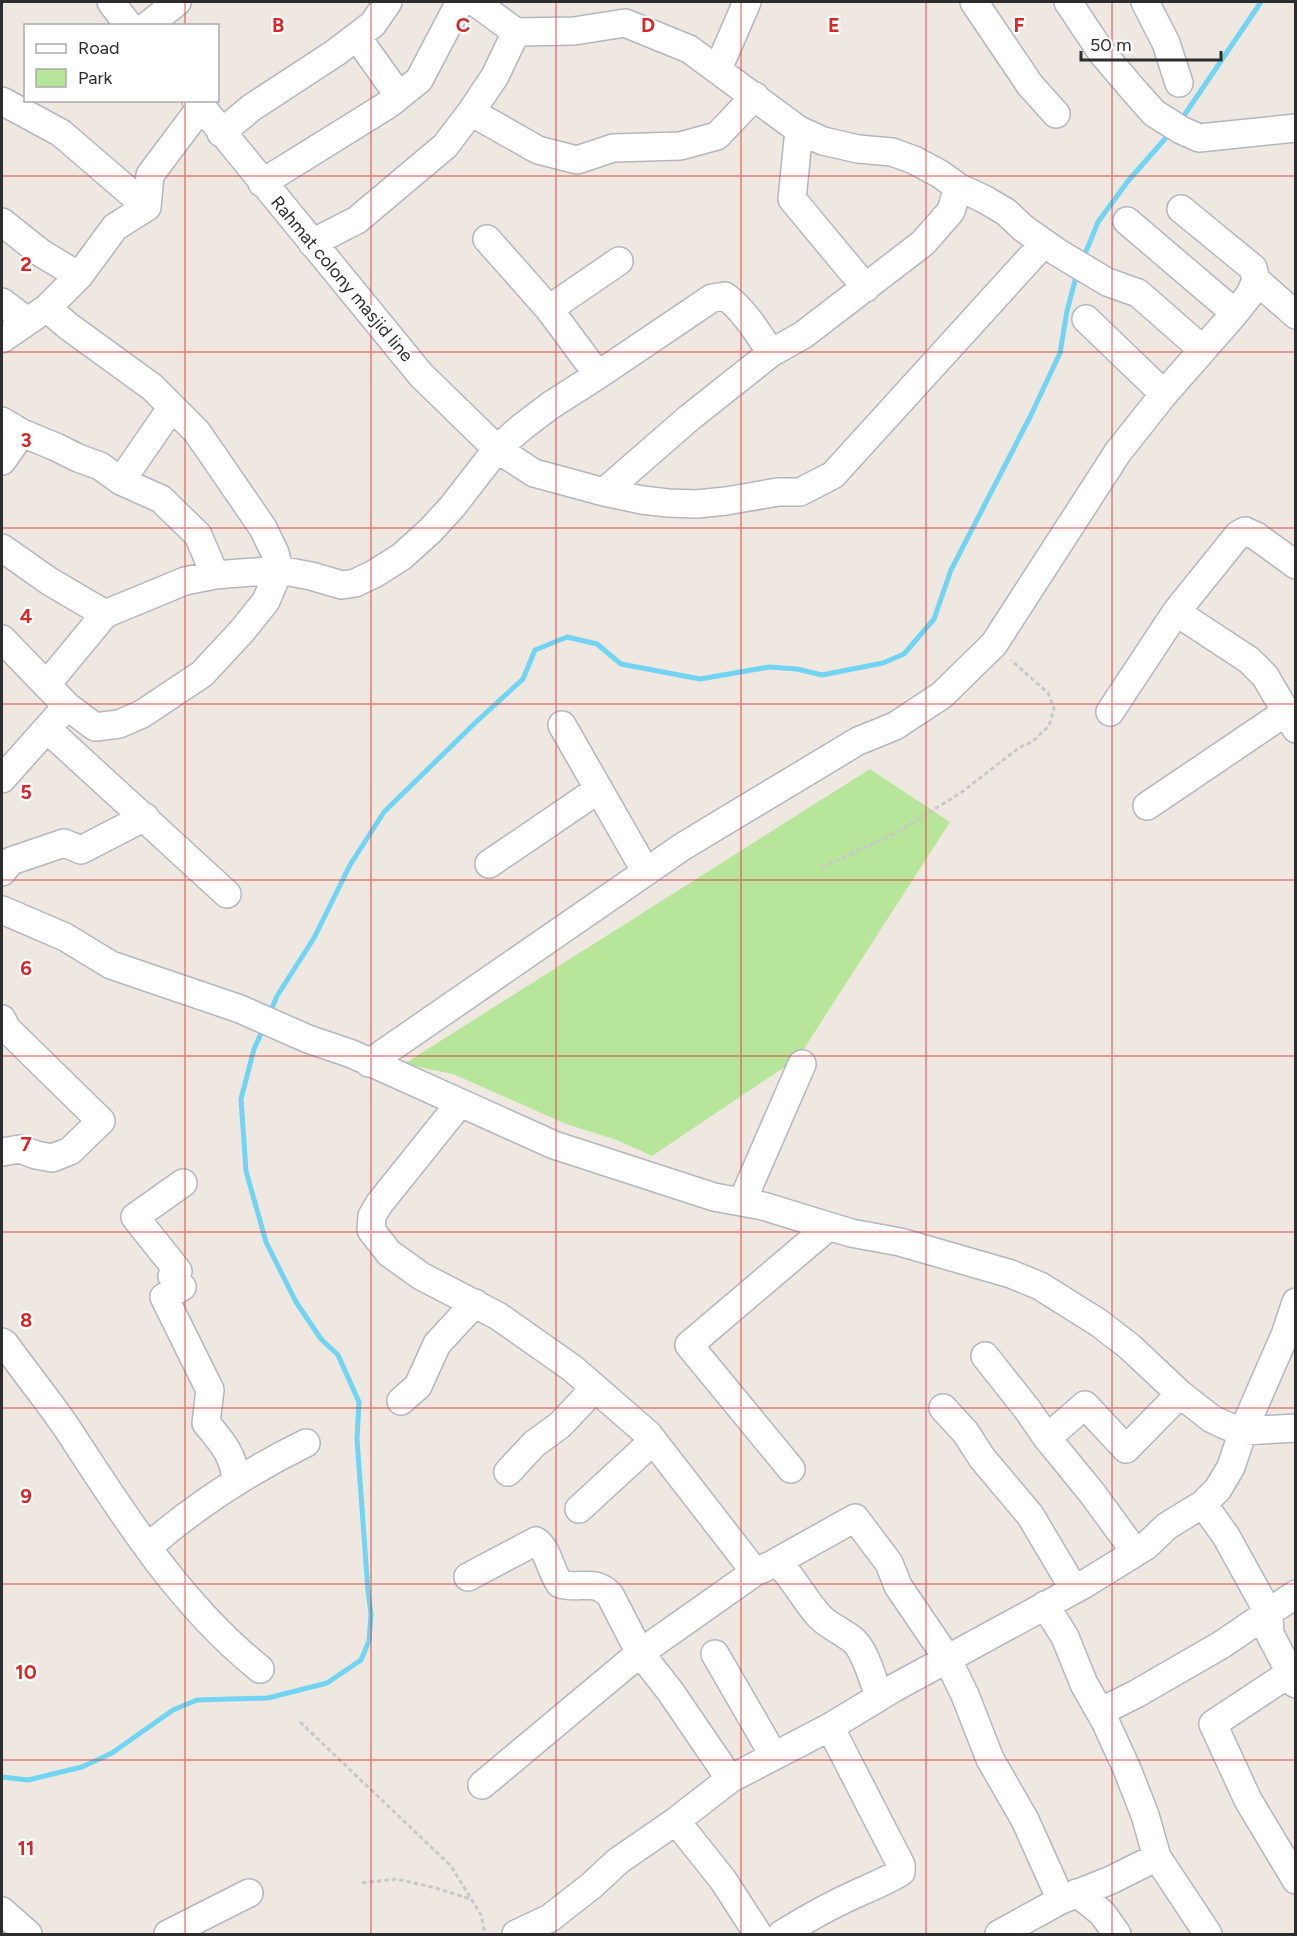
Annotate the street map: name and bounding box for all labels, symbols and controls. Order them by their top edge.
text: B [272,13,284,37]
text: C [456,13,470,37]
text: D [641,13,655,37]
text: E [828,13,840,37]
text: F [1013,13,1025,37]
legend [24,24,219,102]
scale bar [1081,24,1220,62]
text: 50 m [1090,34,1132,56]
text: Road [78,37,119,59]
text: Park [78,67,113,89]
street label: Rahmat colony masjid line [266,192,418,366]
text: 2 [20,252,32,276]
text: 3 [20,428,32,452]
text: 4 [20,604,33,628]
text: 5 [20,780,32,804]
text: 6 [20,956,32,980]
text: 7 [20,1132,32,1156]
text: 8 [20,1308,32,1332]
text: 9 [20,1484,32,1508]
text: 10 [15,1660,37,1684]
text: 11 [18,1836,34,1860]

